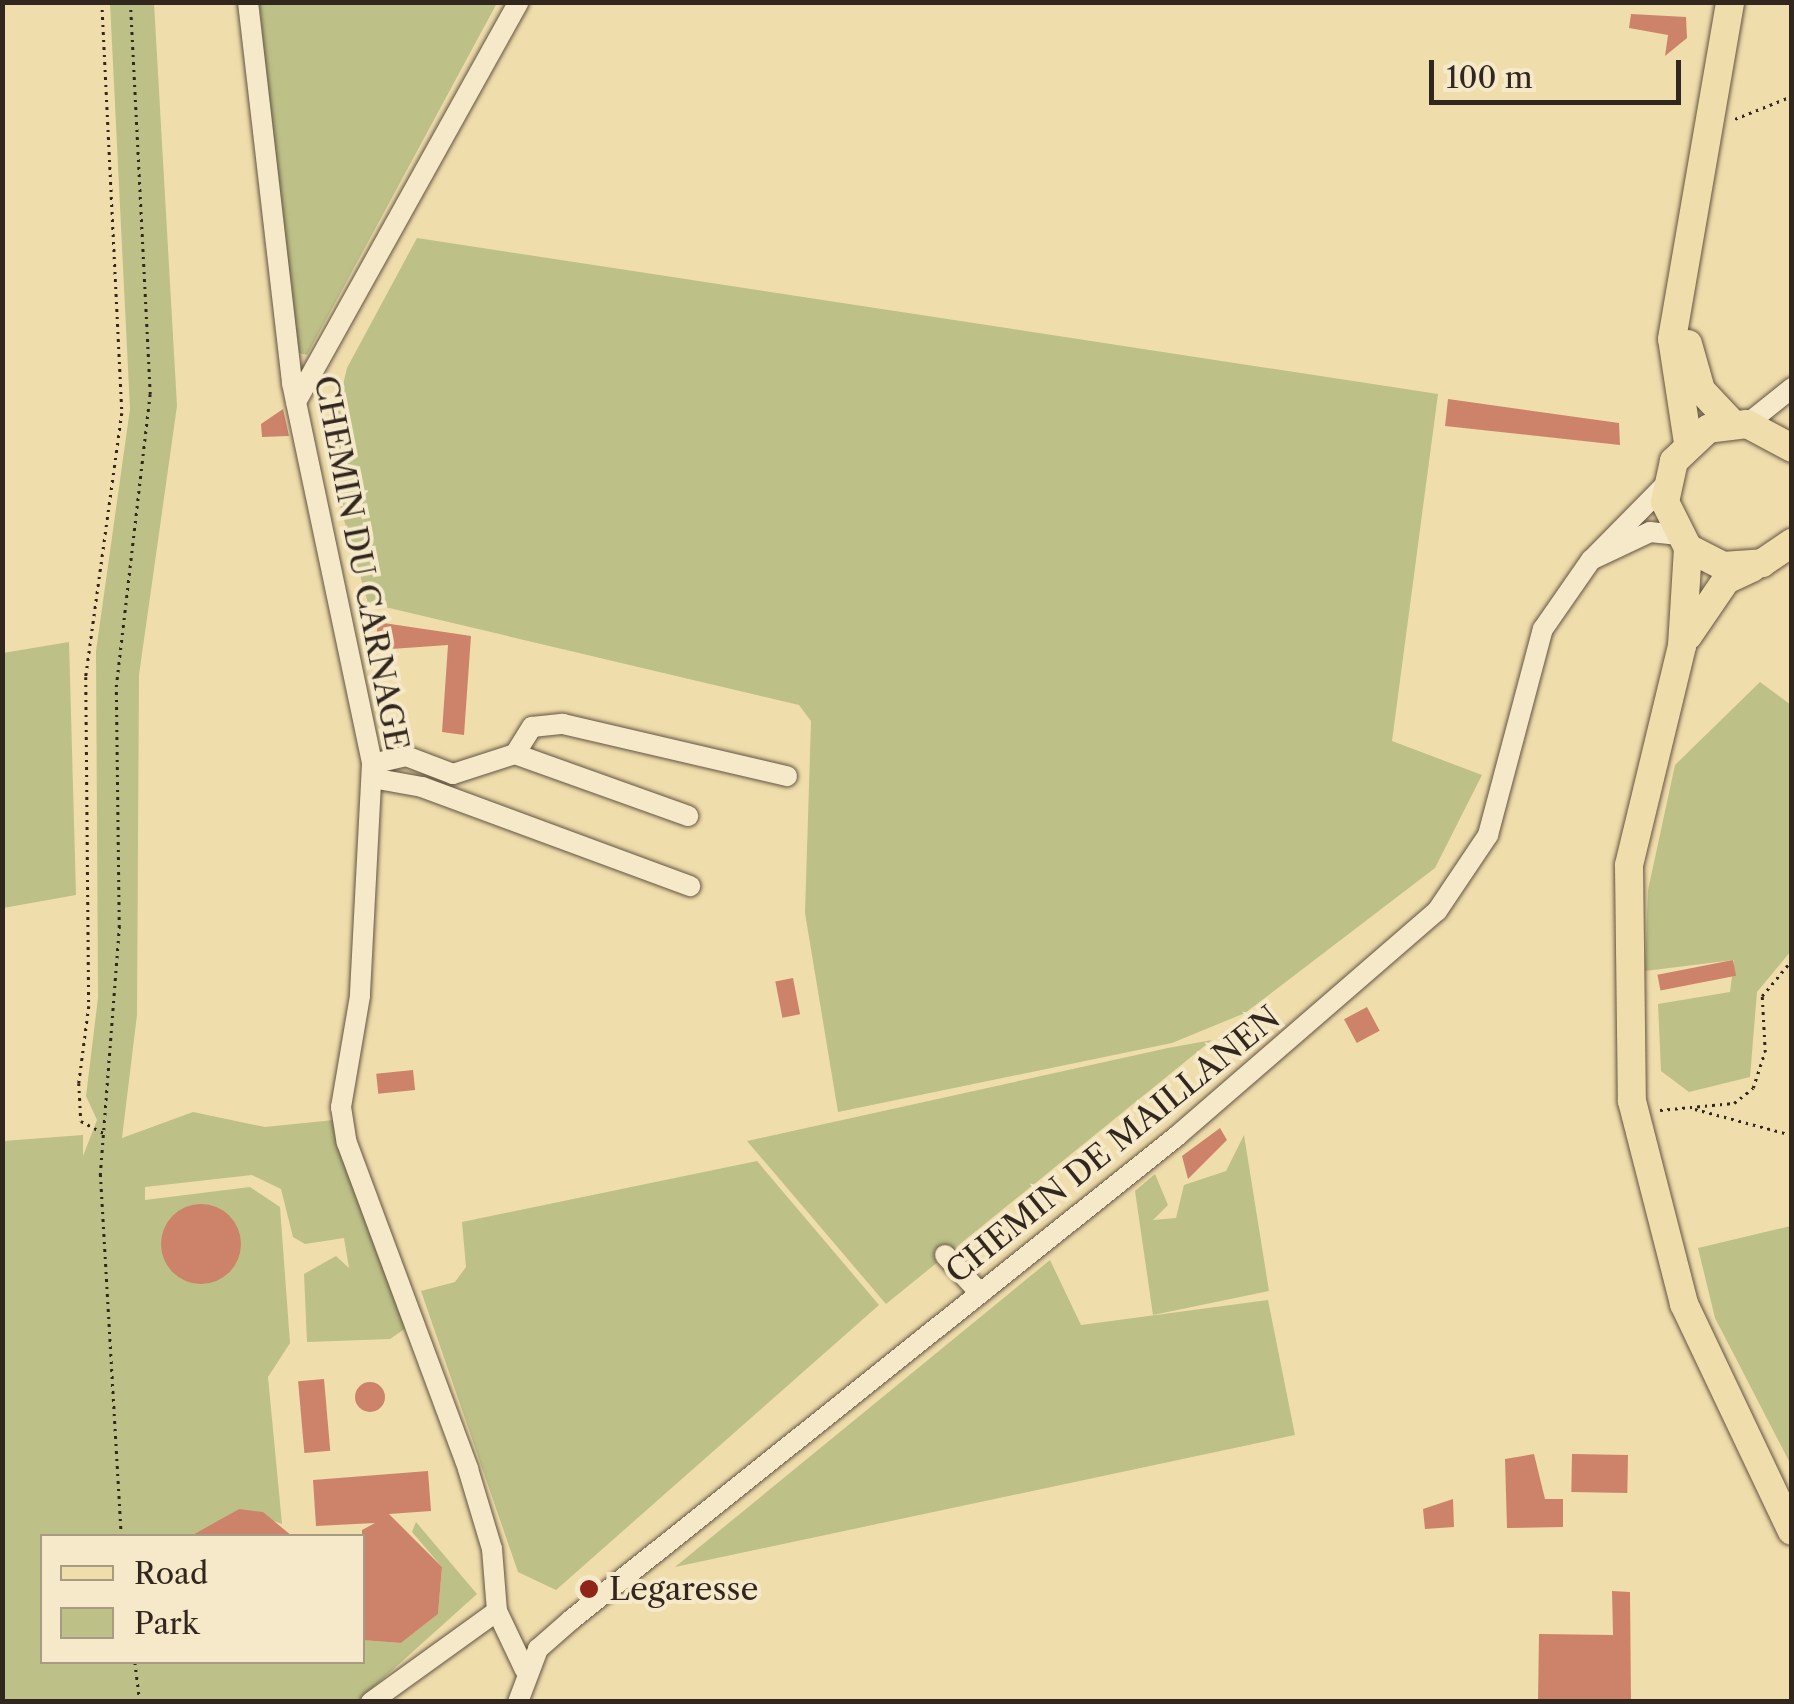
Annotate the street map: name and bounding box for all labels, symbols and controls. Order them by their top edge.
scale bar [1434,40,1686,102]
text: 100 m [1446,59,1533,96]
street label: CHEMIN DU CARNAGE [306,372,416,754]
street label: CHEMIN DE MAILLANEN [938,998,1288,1292]
legend [40,1534,365,1664]
text: Road [134,1555,208,1592]
place label: Legaresse [609,1570,758,1608]
marker: Legaresse [578,1578,600,1600]
text: Park [134,1605,199,1642]

